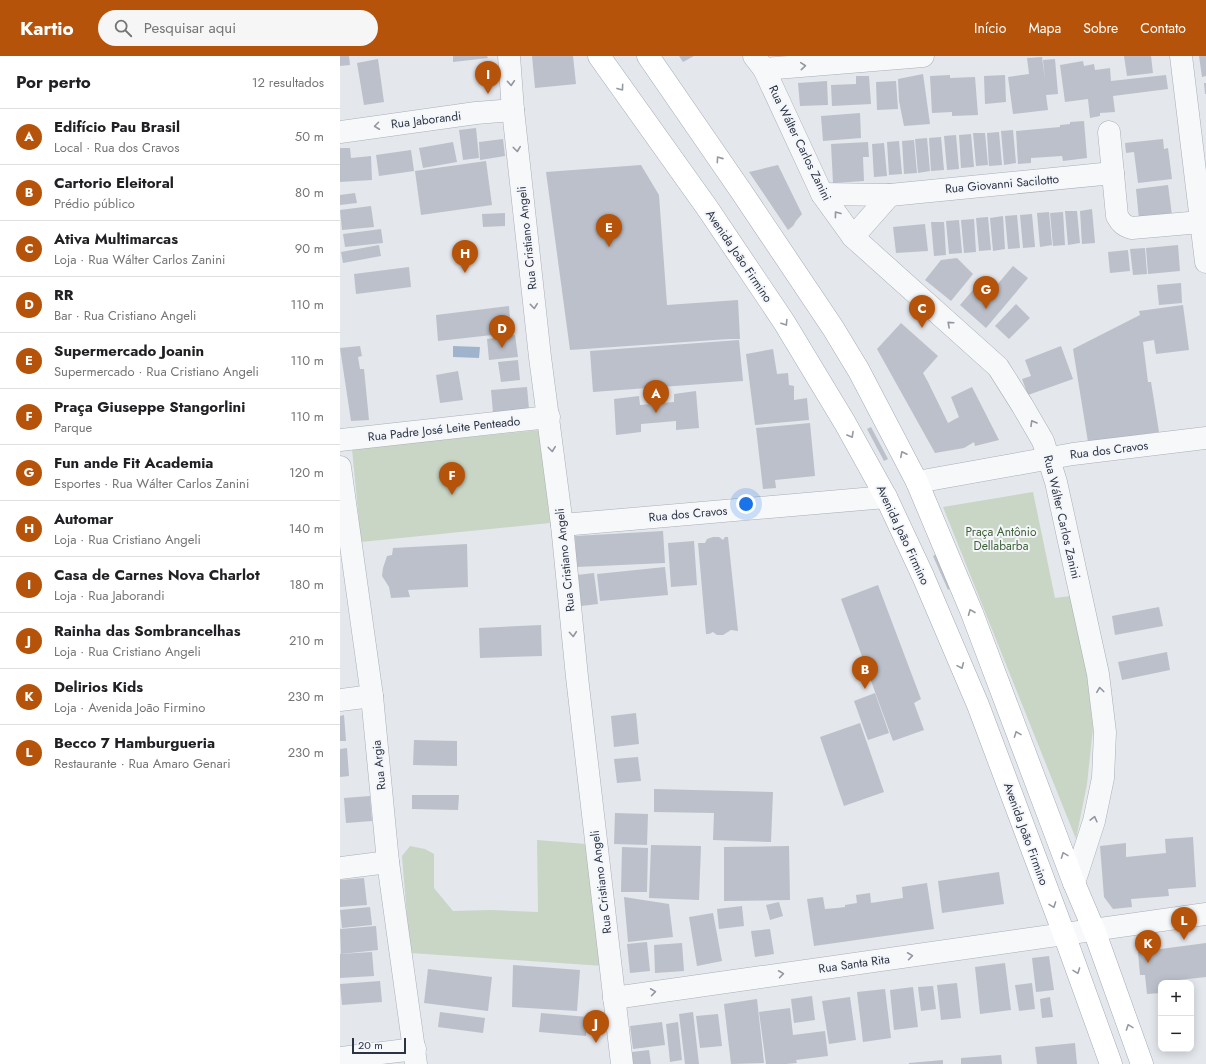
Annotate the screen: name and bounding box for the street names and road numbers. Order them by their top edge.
street label: Rua Wálter Carlos Zanini [764,82,836,204]
street label: Rua Jaborandi [390,107,462,133]
street label: Rua Giovanni Sacilotto [944,170,1060,198]
street label: Rua Cristiano Angeli [513,185,541,291]
street label: Avenida João Firmino [701,206,777,306]
street label: Rua Padre José Leite Penteado [367,412,522,446]
street label: Rua dos Cravos [1069,436,1149,464]
street label: Rua Wálter Carlos Zanini [1039,453,1085,581]
street label: Avenida João Firmino [872,482,934,588]
street label: Rua dos Cravos [648,502,728,526]
street label: Rua Cristiano Angeli [551,507,579,613]
street label: Rua Argia [367,739,391,791]
street label: Avenida João Firmino [999,780,1053,888]
street label: Rua Cristiano Angeli [586,829,616,935]
street label: Rua Santa Rita [817,950,891,978]

